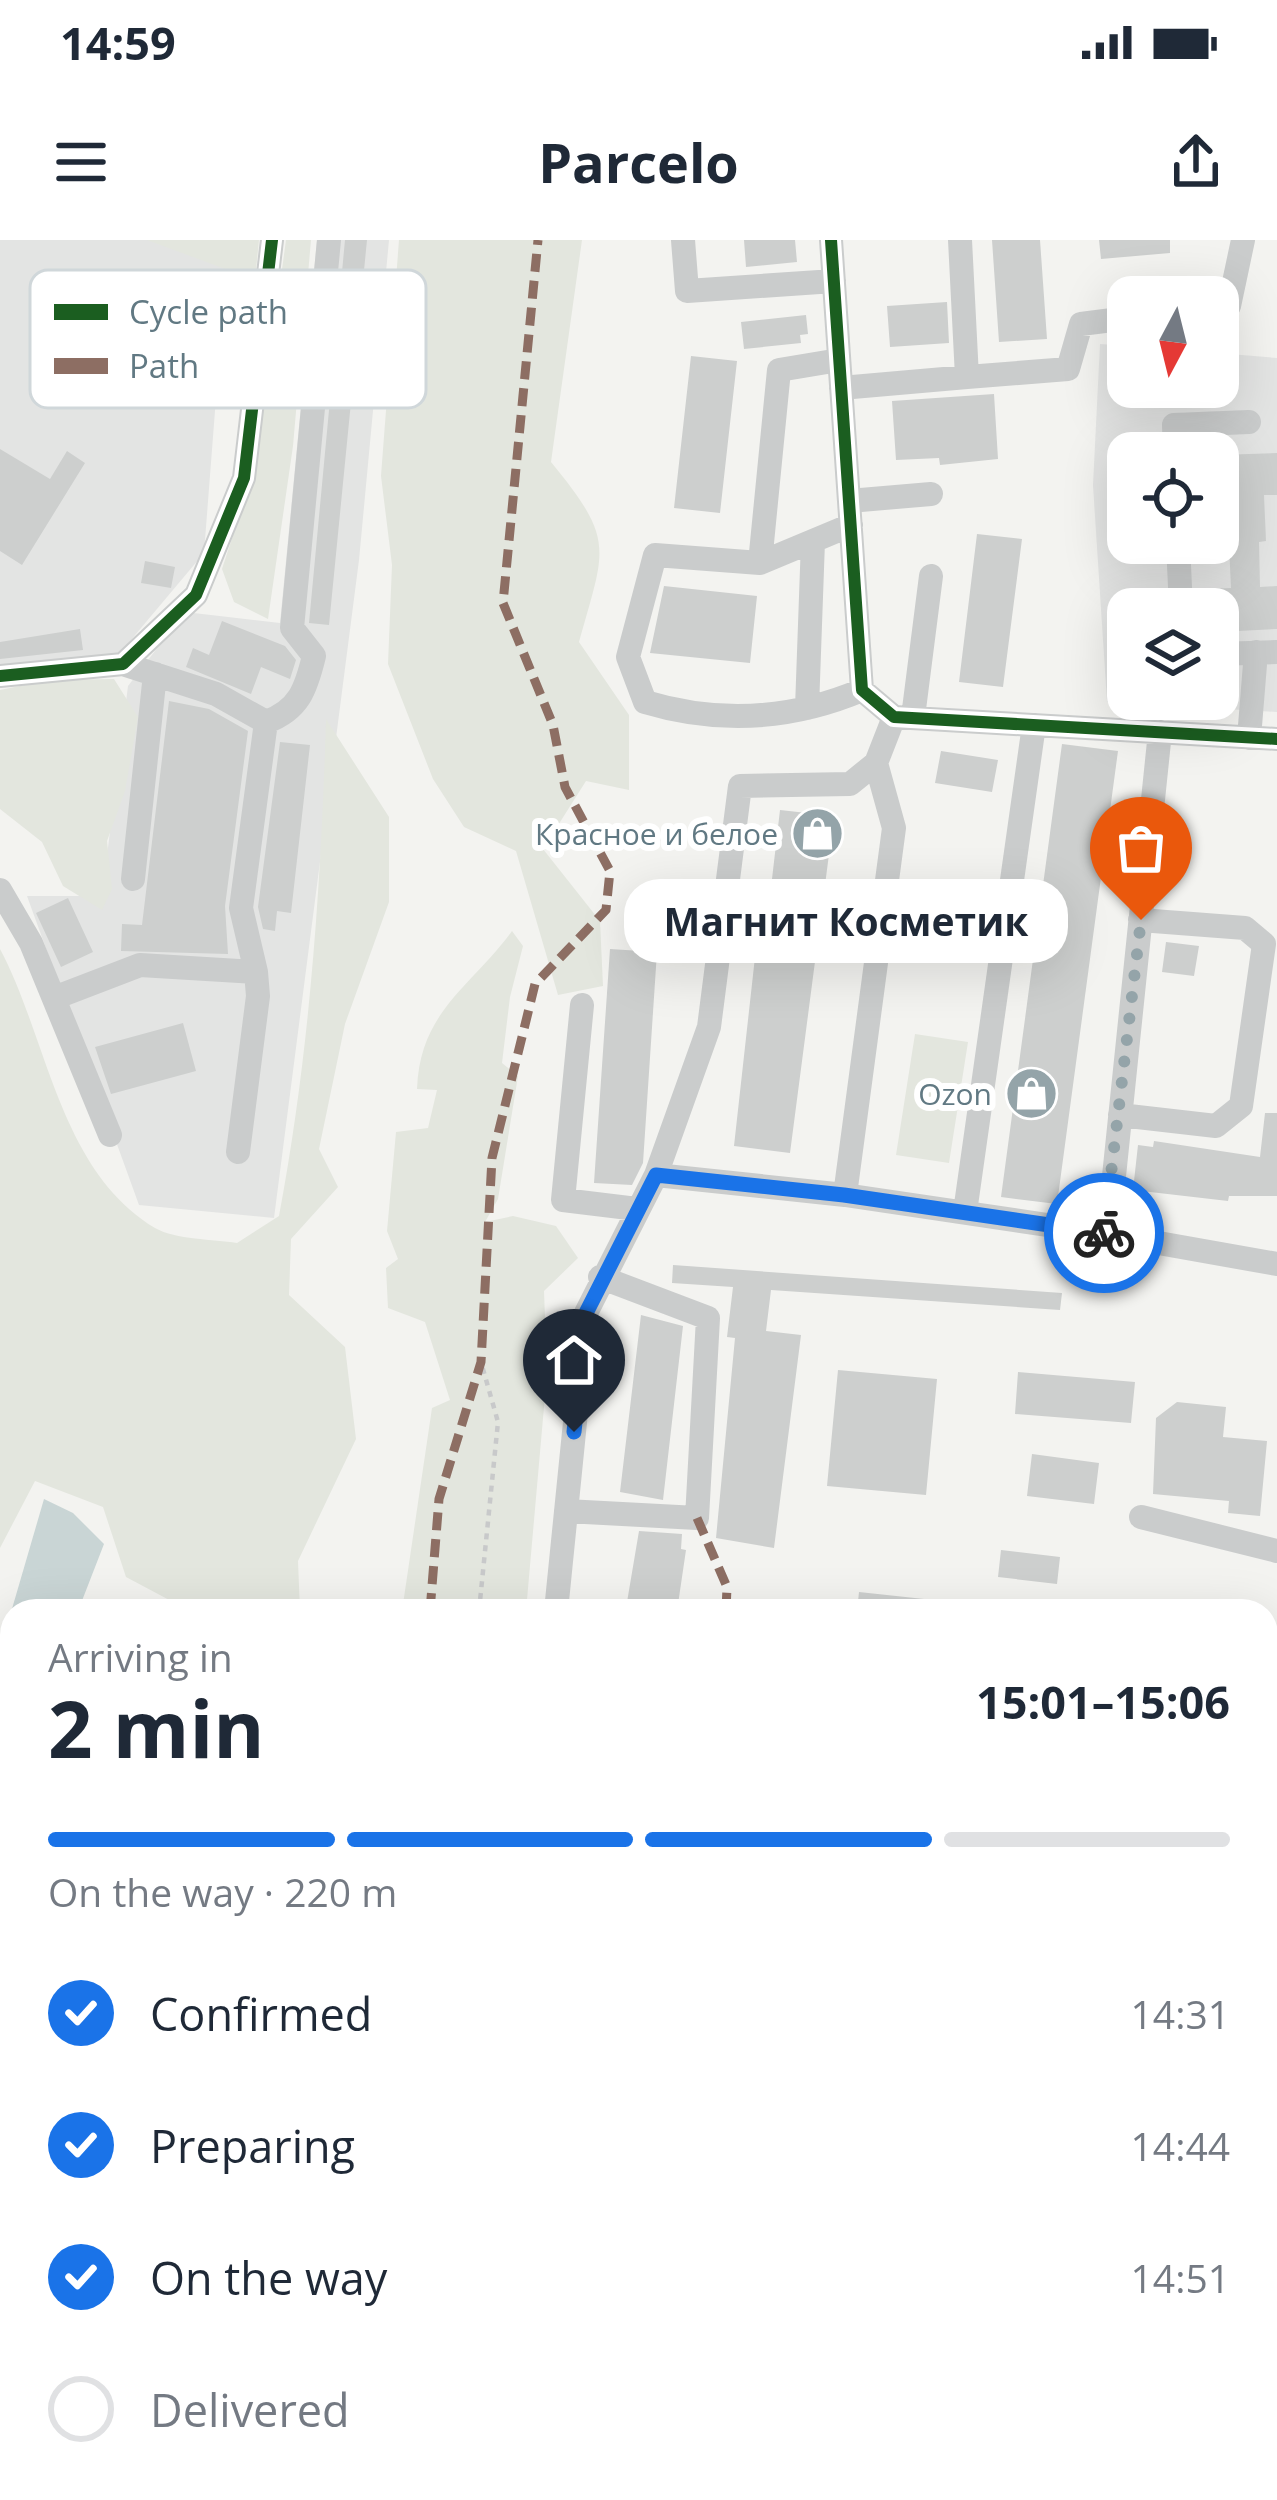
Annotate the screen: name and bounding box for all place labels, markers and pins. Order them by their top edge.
pin [1090,797,1192,920]
shop icon: Красное и белое [789,805,845,861]
place label: Красное и белое [535,813,778,854]
callout: Магнит Косметик [625,878,1069,962]
shop icon: Ozon [1003,1065,1059,1121]
place label: Ozon [918,1073,992,1114]
pin [523,1309,625,1432]

